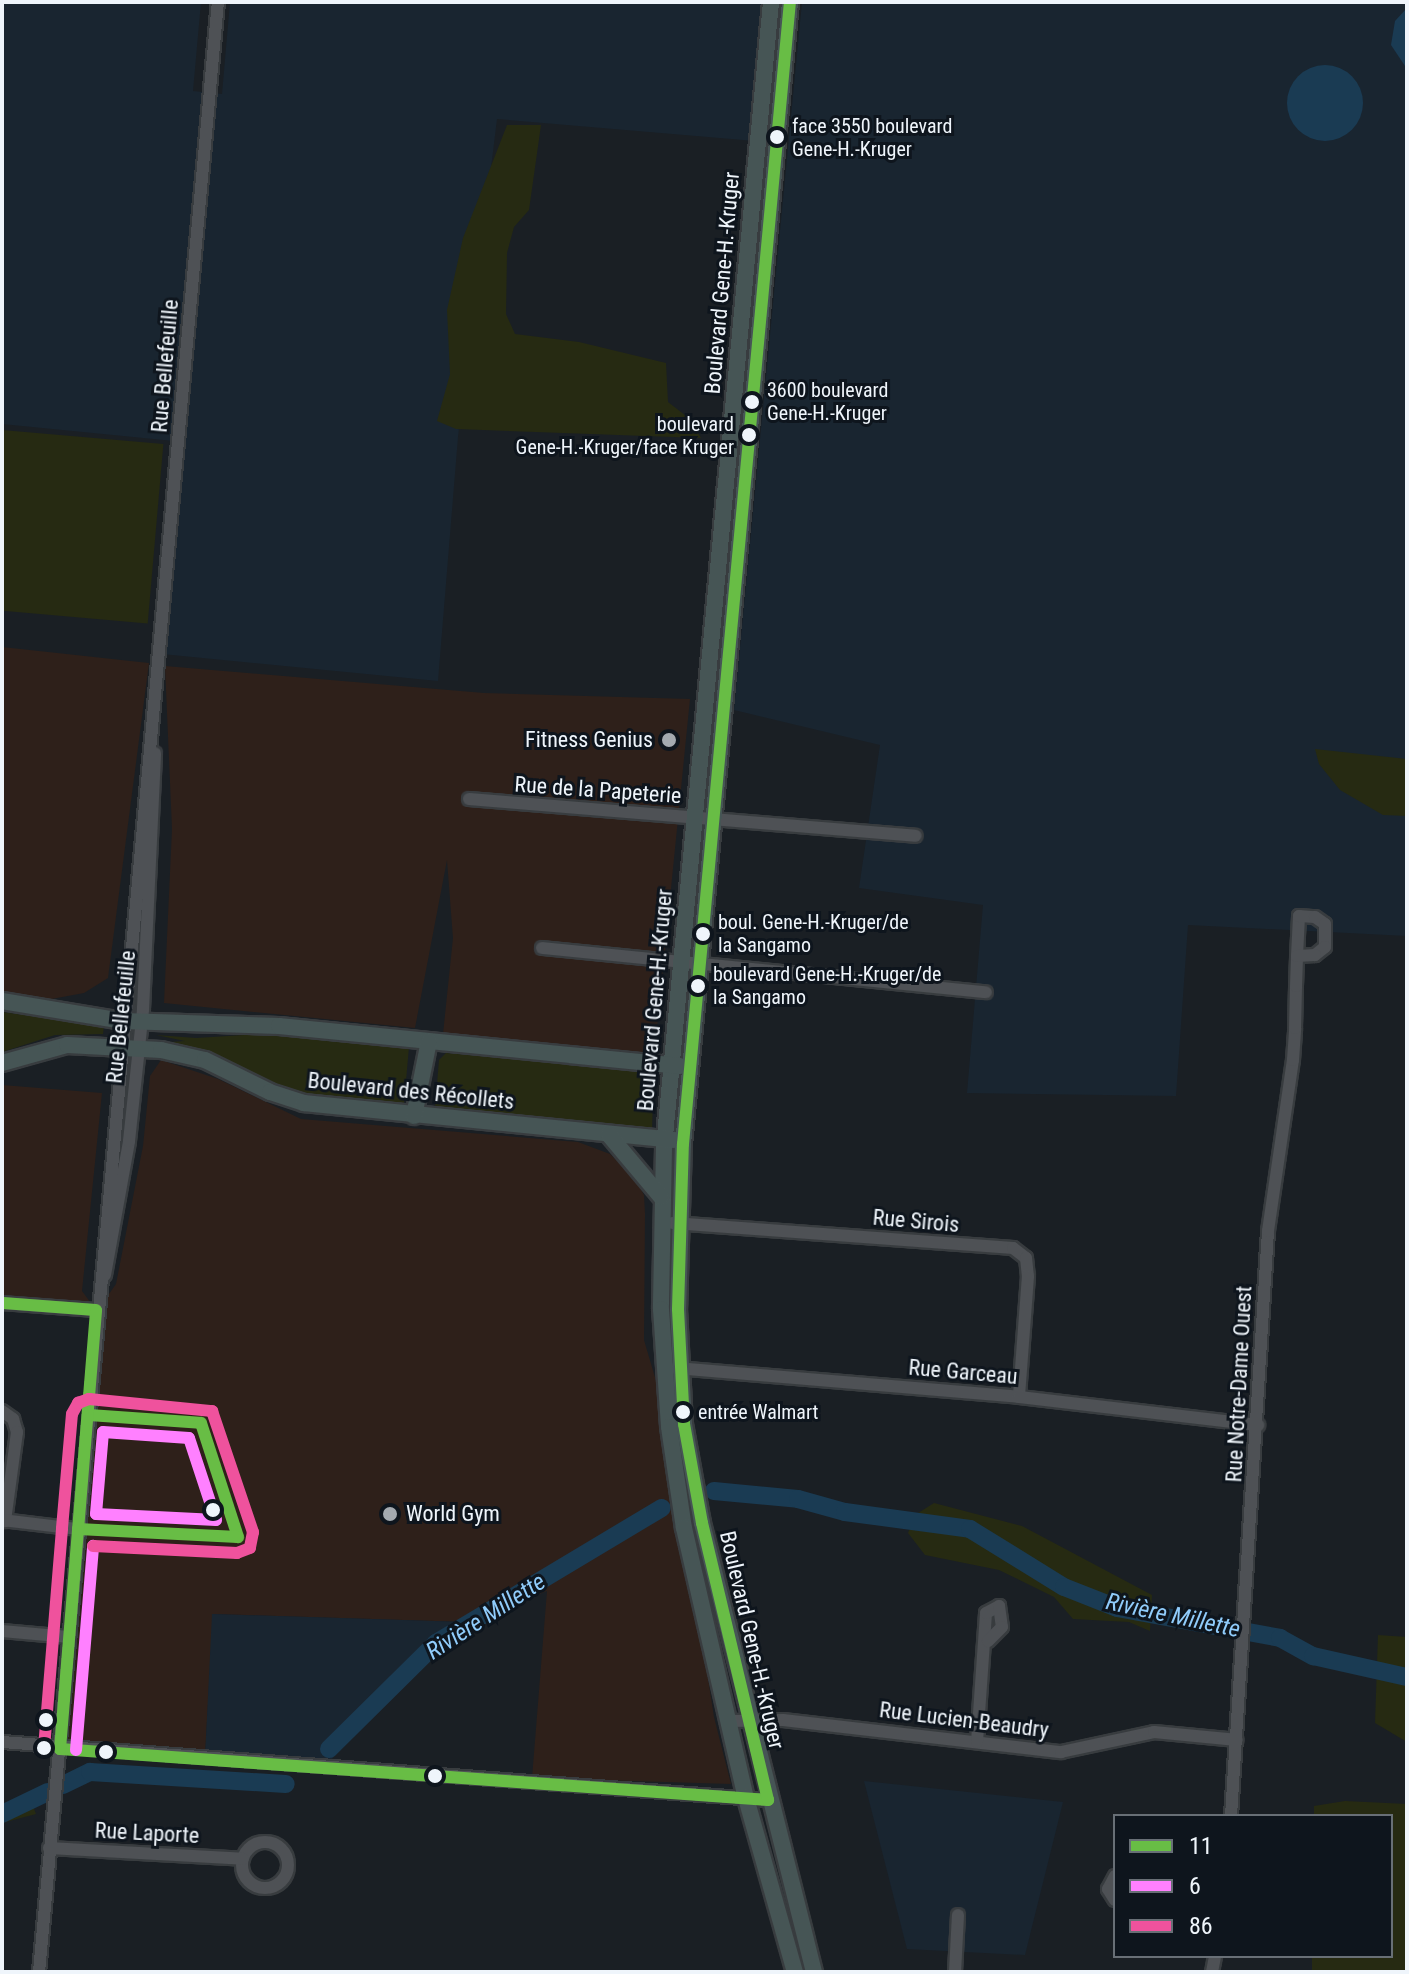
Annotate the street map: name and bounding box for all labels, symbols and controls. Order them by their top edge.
place label: face 3550 boulevard Gene-H.-Kruger [792,114,952,161]
marker: face 3550 boulevard Gene-H.-Kruger [769,129,785,145]
street label: Boulevard Gene-H.-Kruger [699,171,745,395]
street label: Rue Bellefeuille [146,298,184,434]
place label: 3600 boulevard Gene-H.-Kruger [767,378,888,425]
marker: 3600 boulevard Gene-H.-Kruger [744,394,760,410]
place label: boulevard Gene-H.-Kruger/face Kruger [516,412,734,459]
marker: boulevard Gene-H.-Kruger/face Kruger [741,427,757,443]
place label: Fitness Genius [525,727,653,753]
marker: Fitness Genius [660,731,678,749]
street label: Rue de la Papeterie [514,771,682,809]
street label: Boulevard Gene-H.-Kruger [632,888,678,1112]
place label: boul. Gene-H.-Kruger/de la Sangamo [718,910,909,957]
marker: boul. Gene-H.-Kruger/de la Sangamo [695,926,711,942]
street label: Rue Bellefeuille [101,949,141,1085]
place label: boulevard Gene-H.-Kruger/de la Sangamo [713,962,941,1009]
marker: boulevard Gene-H.-Kruger/de la Sangamo [690,978,706,994]
street label: Boulevard des Récollets [306,1067,516,1115]
street label: Rue Sirois [872,1204,960,1238]
street label: Rue Notre-Dame Ouest [1221,1285,1257,1483]
street label: Rue Garceau [907,1354,1019,1390]
place label: entrée Walmart [698,1400,818,1424]
marker: entrée Walmart [675,1404,691,1420]
place label: World Gym [406,1501,500,1527]
unlabelled marker [205,1502,221,1518]
marker: World Gym [381,1505,399,1523]
street label: Boulevard Gene-H.-Kruger [714,1528,790,1752]
water label: Rivière Millette [421,1568,551,1666]
water label: Rivière Millette [1103,1588,1243,1644]
street label: Rue Lucien-Beaudry [878,1697,1050,1743]
unlabelled marker [38,1712,54,1728]
unlabelled marker [36,1740,52,1756]
unlabelled marker [98,1744,114,1760]
unlabelled marker [427,1768,443,1784]
legend [1113,1814,1393,1958]
street label: Rue Laporte [94,1817,200,1849]
text: 11 [1189,1832,1213,1860]
text: 6 [1189,1872,1201,1900]
text: 86 [1189,1912,1213,1940]

